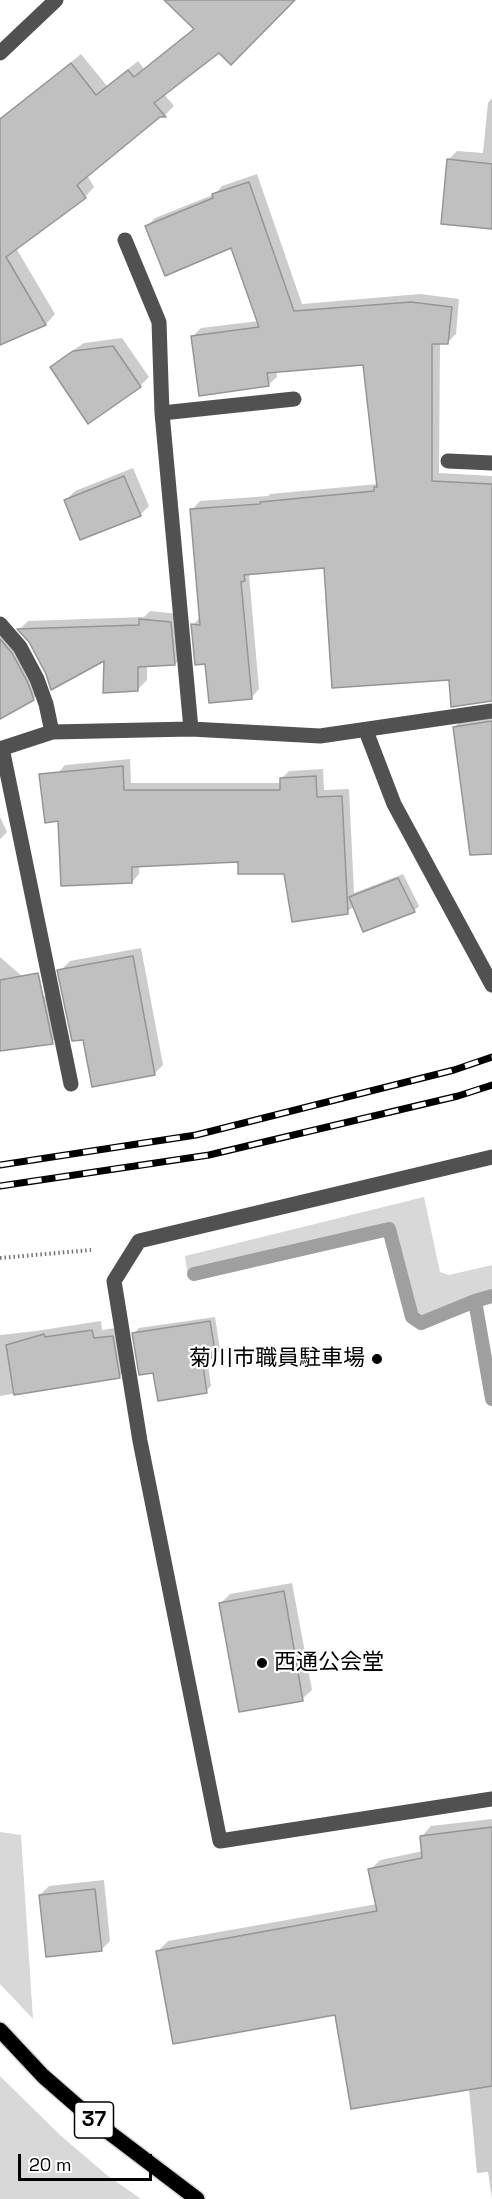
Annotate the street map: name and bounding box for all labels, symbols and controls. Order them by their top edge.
place label: 菊川市職員駐車場 [189,1346,365,1372]
marker: 菊川市職員駐車場 [370,1352,384,1366]
place label: 西通公会堂 [274,1650,384,1676]
marker: 西通公会堂 [255,1656,269,1670]
road number: 37 [74,2102,113,2138]
scale bar [21,2142,154,2180]
text: 20 m [29,2153,72,2176]

